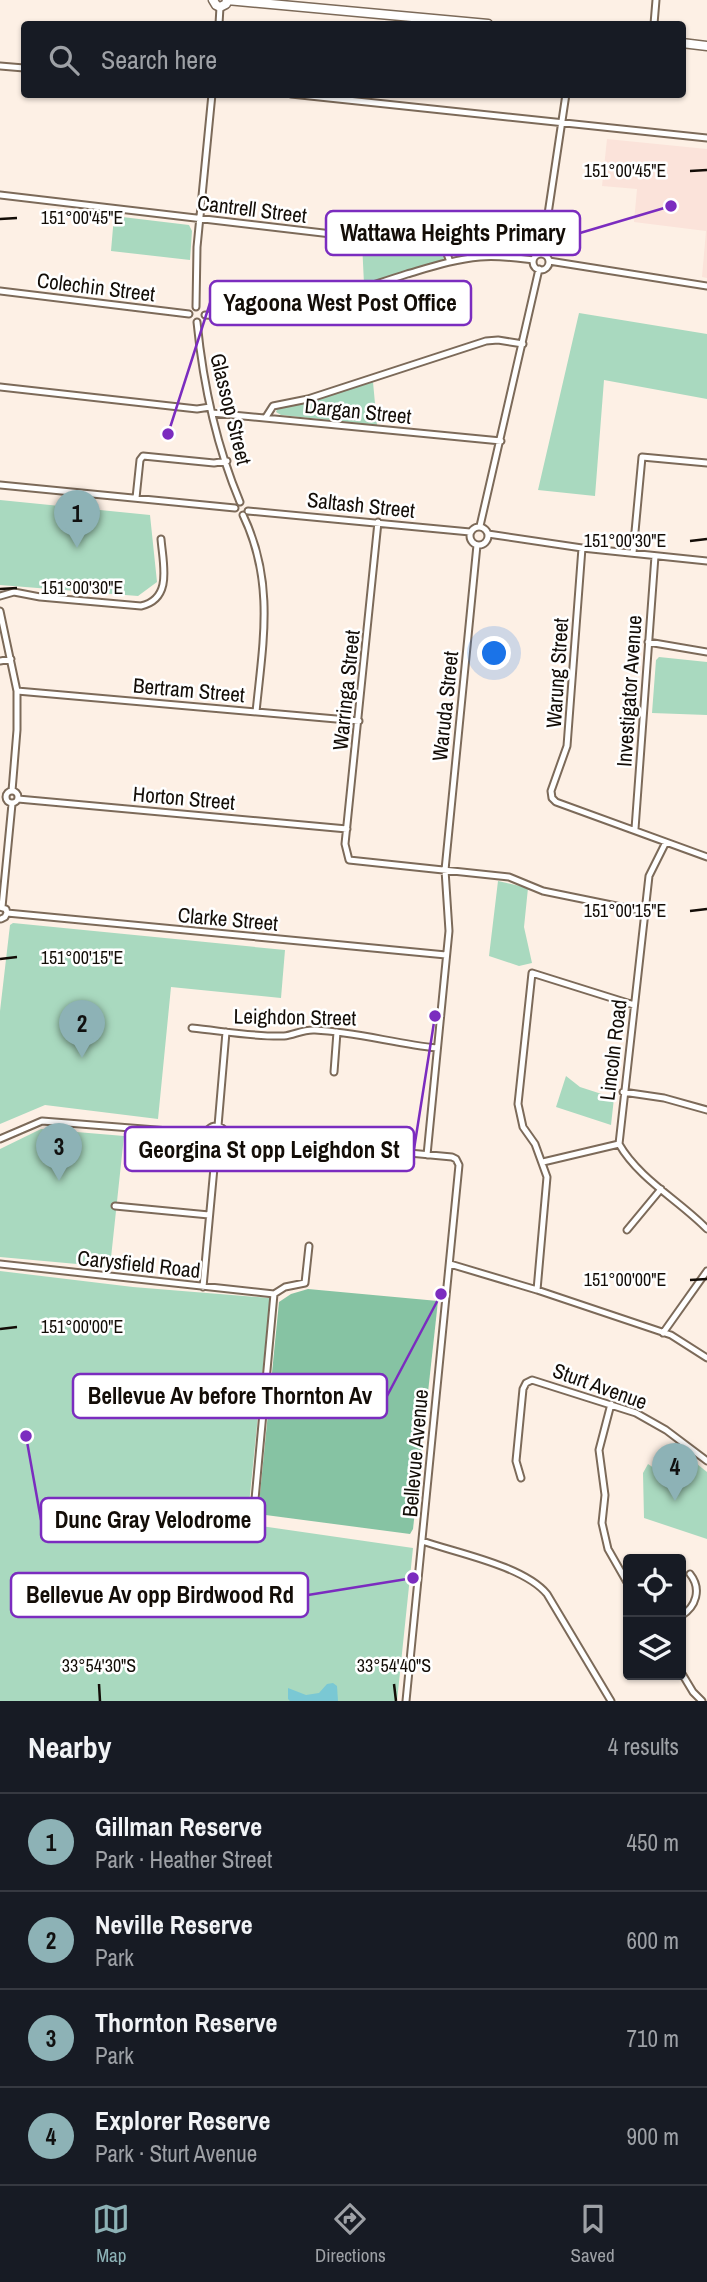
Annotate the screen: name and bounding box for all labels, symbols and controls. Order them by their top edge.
search box [21,21,686,98]
icon: search [45,41,83,79]
text: Search here [101,42,217,77]
text: 151°00'45"E [584,158,666,183]
street label: Cantrell Street [196,188,309,230]
text: 151°00'45"E [41,205,123,230]
callout: Wattawa Heights Primary [326,211,580,255]
text: Wattawa Heights Primary [340,217,566,248]
street label: Colechin Street [35,265,157,309]
callout: Yagoona West Post Office [210,281,471,325]
text: Yagoona West Post Office [223,287,457,318]
street label: Glassop Street [203,350,259,468]
street label: Dargan Street [303,391,413,431]
street label: Saltash Street [306,485,417,525]
pin: 1 [54,490,100,548]
text: 151°00'30"E [584,528,666,553]
text: 151°00'30"E [41,575,123,600]
street label: Investigator Avenue [609,614,649,768]
street label: Warung Street [539,617,575,729]
street label: Warringa Street [325,628,367,752]
your location [477,636,511,670]
street label: Waruda Street [425,649,465,762]
street label: Bertram Street [132,671,246,709]
street label: Horton Street [132,779,236,817]
text: 151°00'15"E [584,898,666,923]
street label: Clarke Street [177,900,280,938]
text: 151°00'15"E [41,945,123,970]
street label: Lincoln Road [592,998,634,1102]
pin: 2 [59,1000,105,1058]
street label: Leighdon Street [233,1001,357,1033]
pin: 3 [36,1123,82,1181]
callout: Georgina St opp Leighdon St [125,1127,414,1171]
text: Georgina St opp Leighdon St [139,1134,399,1165]
street label: Carysfield Road [76,1243,202,1285]
text: 151°00'00"E [584,1267,666,1292]
text: 151°00'00"E [41,1314,123,1339]
street label: Sturt Avenue [549,1356,651,1416]
callout: Bellevue Av before Thornton Av [73,1374,387,1418]
text: Bellevue Av before Thornton Av [88,1380,373,1411]
street label: Bellevue Avenue [395,1388,435,1518]
pin: 4 [652,1443,698,1501]
callout: Dunc Gray Velodrome [41,1498,265,1542]
text: Dunc Gray Velodrome [55,1504,251,1535]
map controls [623,1554,686,1680]
button: locate [623,1554,686,1617]
callout: Bellevue Av opp Birdwood Rd [11,1573,308,1617]
text: Bellevue Av opp Birdwood Rd [26,1579,294,1610]
button: layers [623,1617,686,1680]
text: 33°54'30"S [62,1653,136,1678]
text: 33°54'40"S [357,1653,431,1678]
text: Nearby [28,1727,111,1767]
text: 4 results [608,1731,679,1762]
text: Gillman Reserve [95,1809,262,1844]
text: 1 [46,1827,56,1858]
text: 450 m [627,1827,679,1858]
text: Park · Heather Street [95,1844,272,1875]
text: Neville Reserve [95,1907,253,1942]
text: 2 [46,1925,56,1956]
text: 600 m [627,1925,679,1956]
text: Park [95,1942,134,1973]
text: Thornton Reserve [95,2005,277,2040]
text: 3 [46,2023,56,2054]
text: 710 m [627,2023,679,2054]
text: Park [95,2040,134,2071]
text: Explorer Reserve [95,2103,270,2138]
text: 4 [46,2121,56,2152]
text: 900 m [627,2121,679,2152]
text: Park · Sturt Avenue [95,2138,257,2169]
tab: Map [92,2200,130,2268]
tab: Directions [315,2200,386,2268]
tab: Saved [571,2200,615,2268]

